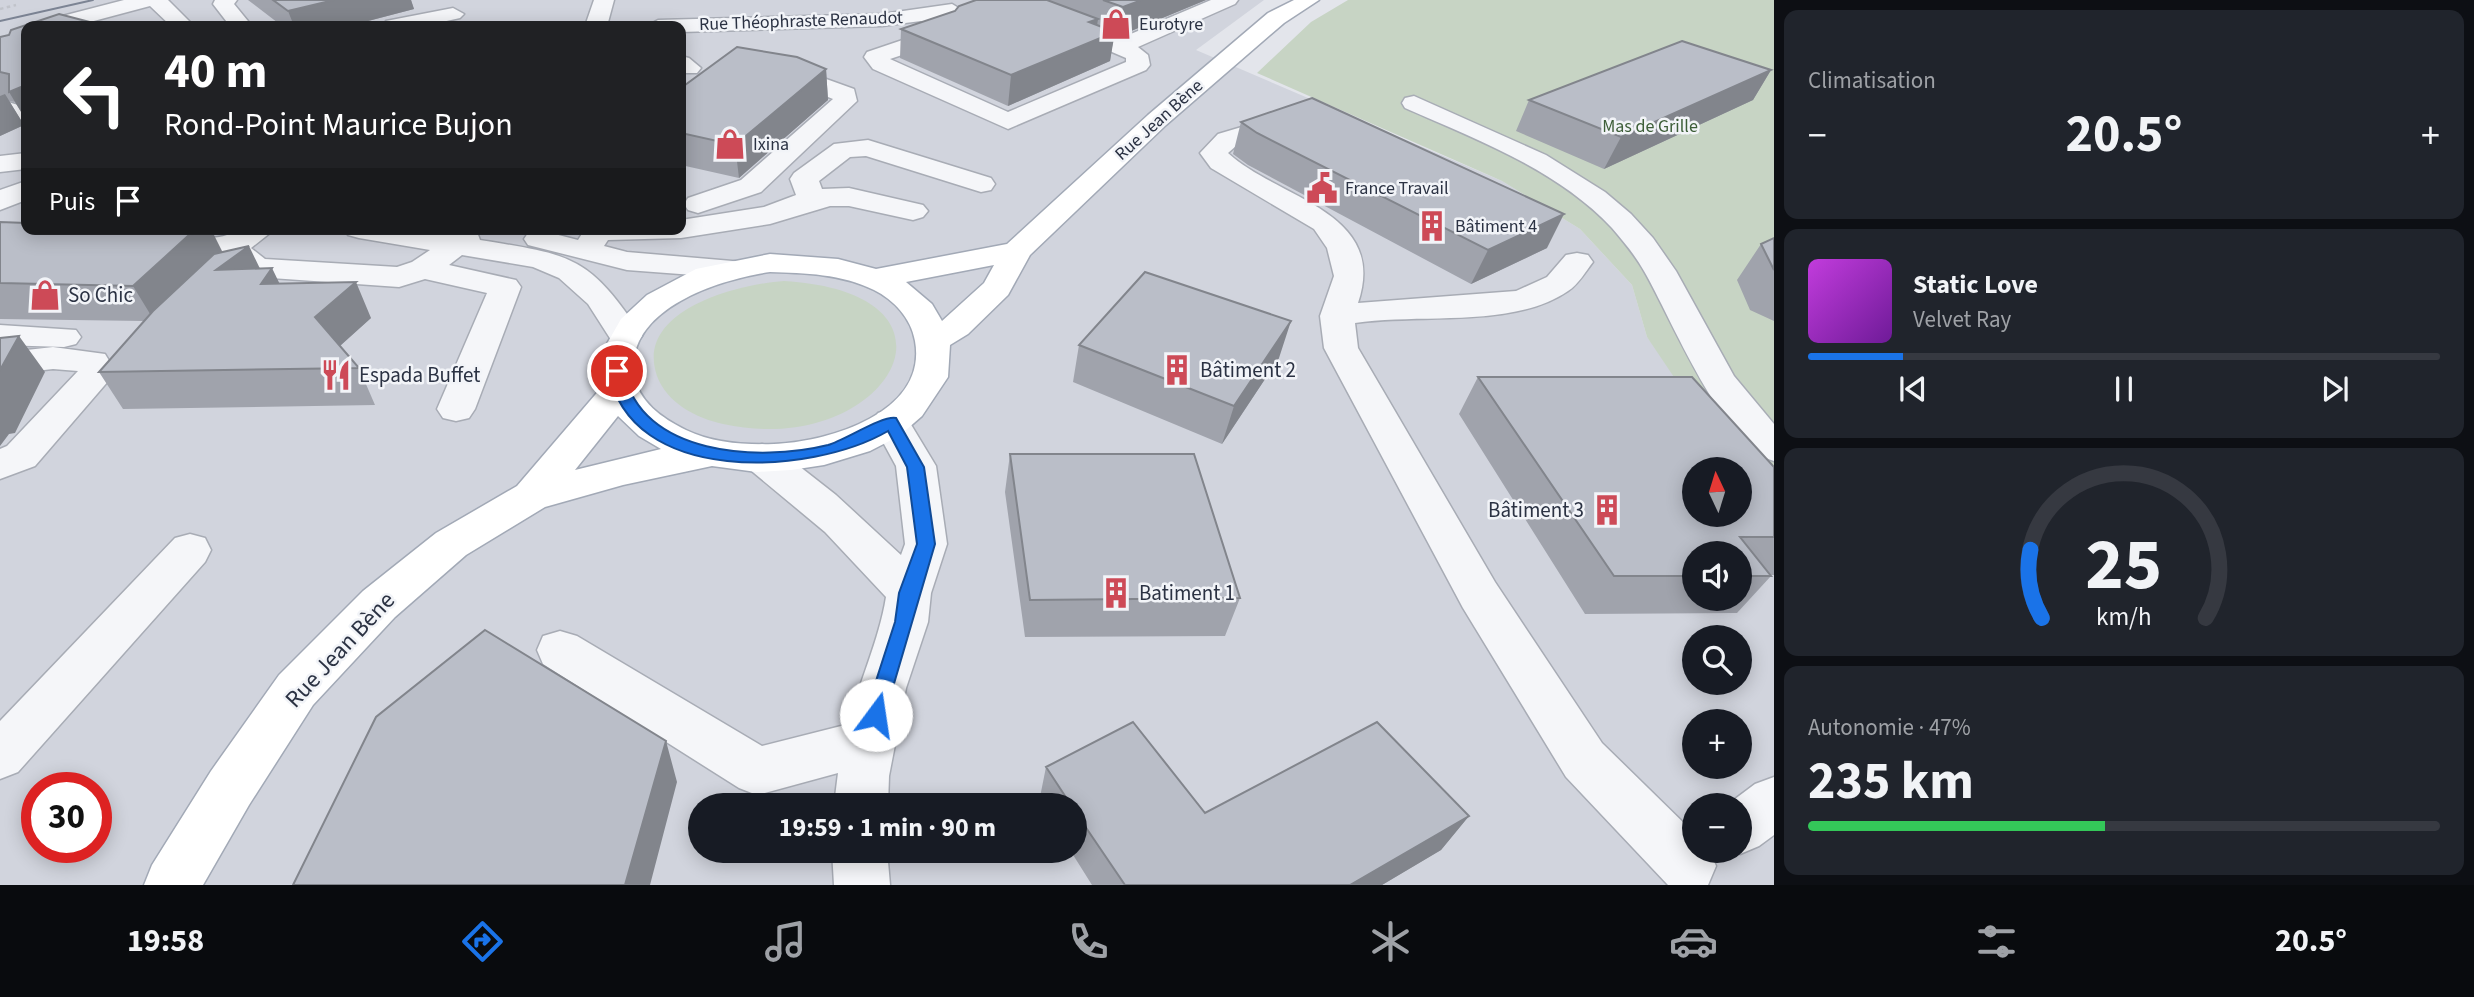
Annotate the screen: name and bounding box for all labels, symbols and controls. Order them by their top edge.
street label: Rue Théophraste Renaudot [699,5,903,37]
shop icon: Eurotyre [1099,7,1133,41]
place label: Eurotyre [1139,12,1203,37]
text: 40 m [164,37,268,107]
icon: left [49,49,140,140]
text: Climatisation [1808,64,1936,97]
street label: Rue Jean Bène [1110,74,1209,166]
text: 20.5° [2066,98,2182,172]
text: Rond-Point Maurice Bujon [164,102,513,148]
text: − [1808,109,1827,163]
text: + [2421,109,2440,163]
park label: Mas de Grille [1602,114,1698,139]
shop icon: Ixina [713,127,747,161]
place label: Ixina [753,132,789,157]
public building icon: France Travail [1305,171,1339,205]
place label: France Travail [1345,176,1448,201]
icon: arrive [109,182,147,220]
text: Puis [49,183,95,220]
building icon: Bâtiment 4 [1415,209,1449,243]
place label: Bâtiment 4 [1455,214,1537,239]
text: Static Love [1913,266,2038,303]
shop icon: So Chic [28,278,62,312]
place label: So Chic [68,280,133,310]
text: Velvet Ray [1913,303,2011,336]
pin [587,341,647,401]
icon: arrive [598,352,636,390]
building icon: Bâtiment 2 [1160,353,1194,387]
place label: Bâtiment 2 [1200,355,1296,385]
restaurant icon: Espada Buffet [319,358,353,392]
place label: Espada Buffet [359,360,480,390]
icon: previous [1894,370,1932,408]
icon: pause [2105,370,2143,408]
icon: next [2316,370,2354,408]
north arrow [1682,457,1752,527]
map controls [1682,457,1752,863]
building icon: Bâtiment 3 [1590,493,1624,527]
place label: Bâtiment 3 [1488,495,1584,525]
text: 25 [2086,513,2162,617]
button: sound [1682,541,1752,611]
building icon: Batiment 1 [1099,576,1133,610]
place label: Batiment 1 [1139,578,1235,608]
street label: Rue Jean Bène [277,584,403,716]
text: km/h [2096,599,2152,635]
button: search [1682,625,1752,695]
position arrow [839,678,913,752]
button: + [1682,709,1752,779]
text: Autonomie · 47% [1808,711,1971,744]
text: 235 km [1808,745,1974,819]
speed limit sign: 30 [21,772,112,863]
button: − [1682,793,1752,863]
text: 19:59 · 1 min · 90 m [779,809,996,846]
icon: directions [458,917,507,966]
icon: music [761,917,810,966]
icon: phone [1064,917,1113,966]
icon: climate [1366,917,1415,966]
icon: car [1669,917,1718,966]
icon: filters [1972,917,2021,966]
text: 19:58 [127,918,204,964]
text: 20.5° [2275,918,2347,964]

